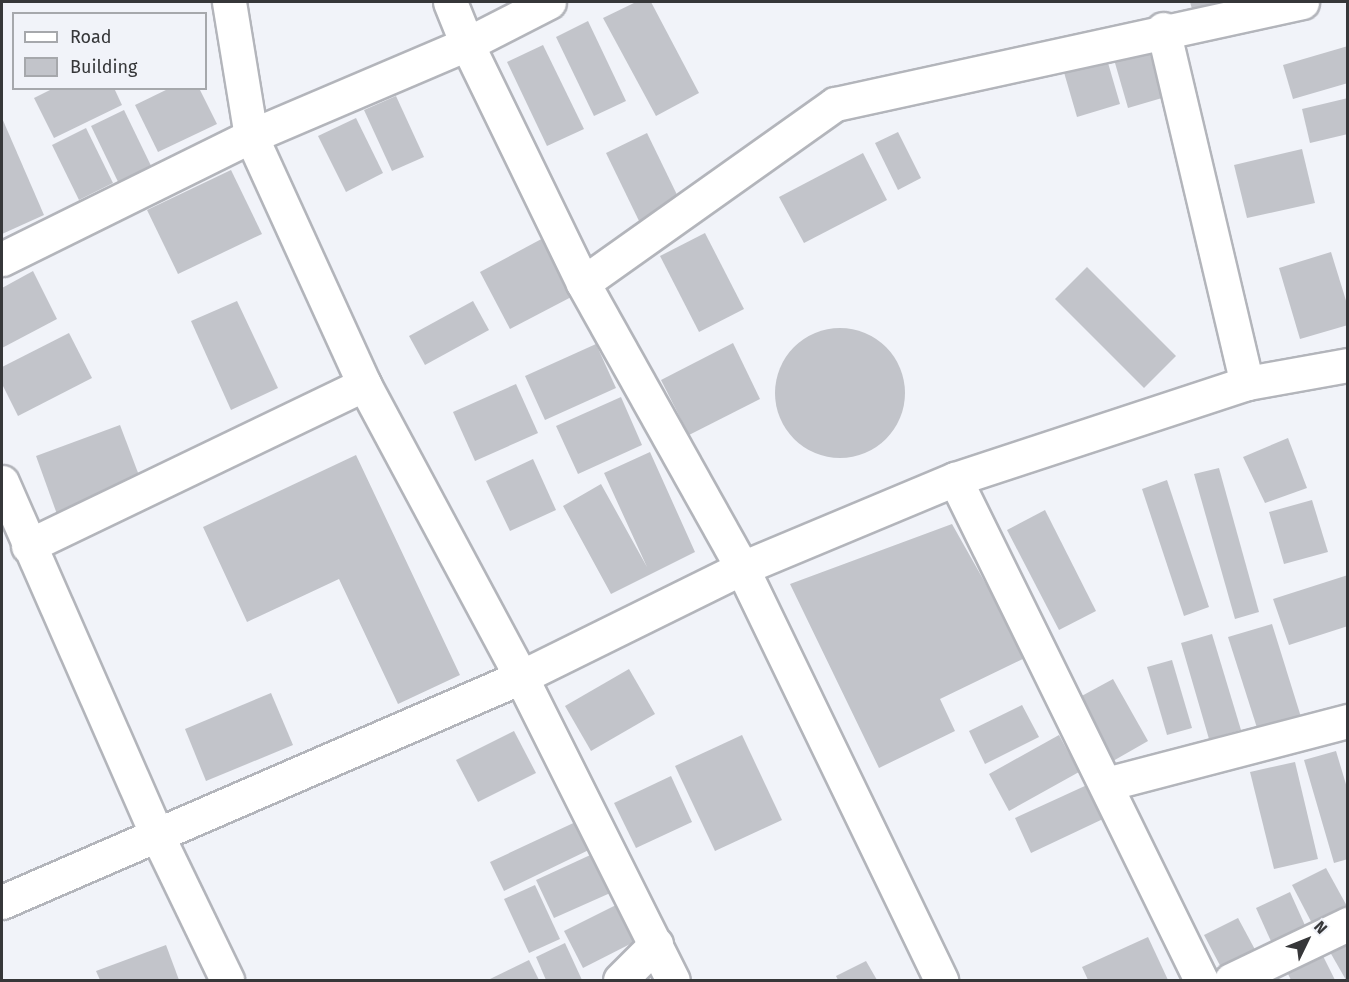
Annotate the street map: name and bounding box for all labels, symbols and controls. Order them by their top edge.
legend [12,12,207,90]
text: Road [70,26,112,48]
text: Building [70,56,137,78]
north arrow [1277,910,1337,970]
text: N [1310,917,1331,938]

